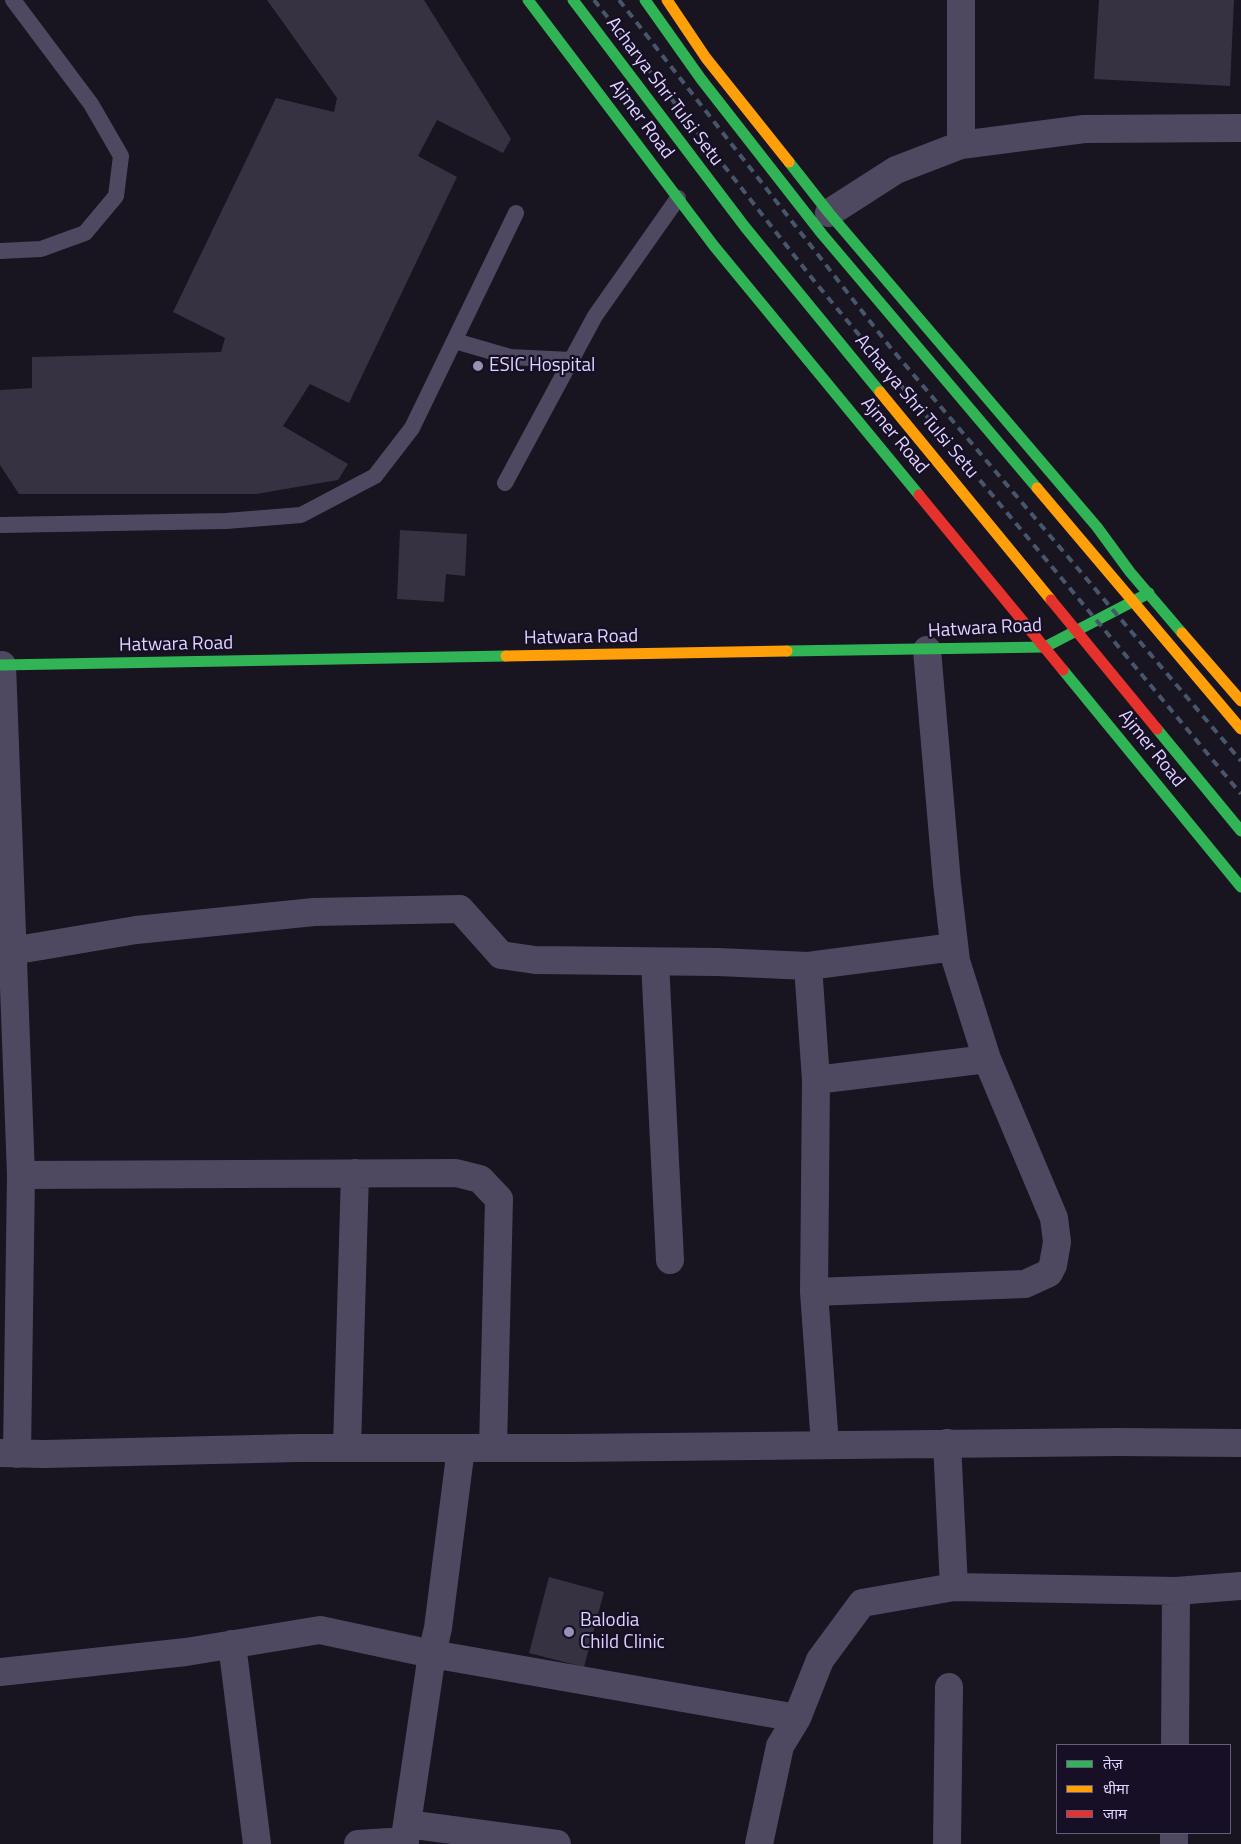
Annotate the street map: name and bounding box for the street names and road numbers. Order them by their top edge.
street label: Acharya Shri Tulsi Setu [601,13,727,171]
street label: Ajmer Road [604,76,678,164]
street label: Acharya Shri Tulsi Setu [849,331,983,483]
street label: Ajmer Road [855,393,933,479]
street label: Hatwara Road [927,615,1043,643]
street label: Hatwara Road [524,626,638,650]
street label: Hatwara Road [119,633,233,657]
street label: Ajmer Road [1113,706,1189,792]

